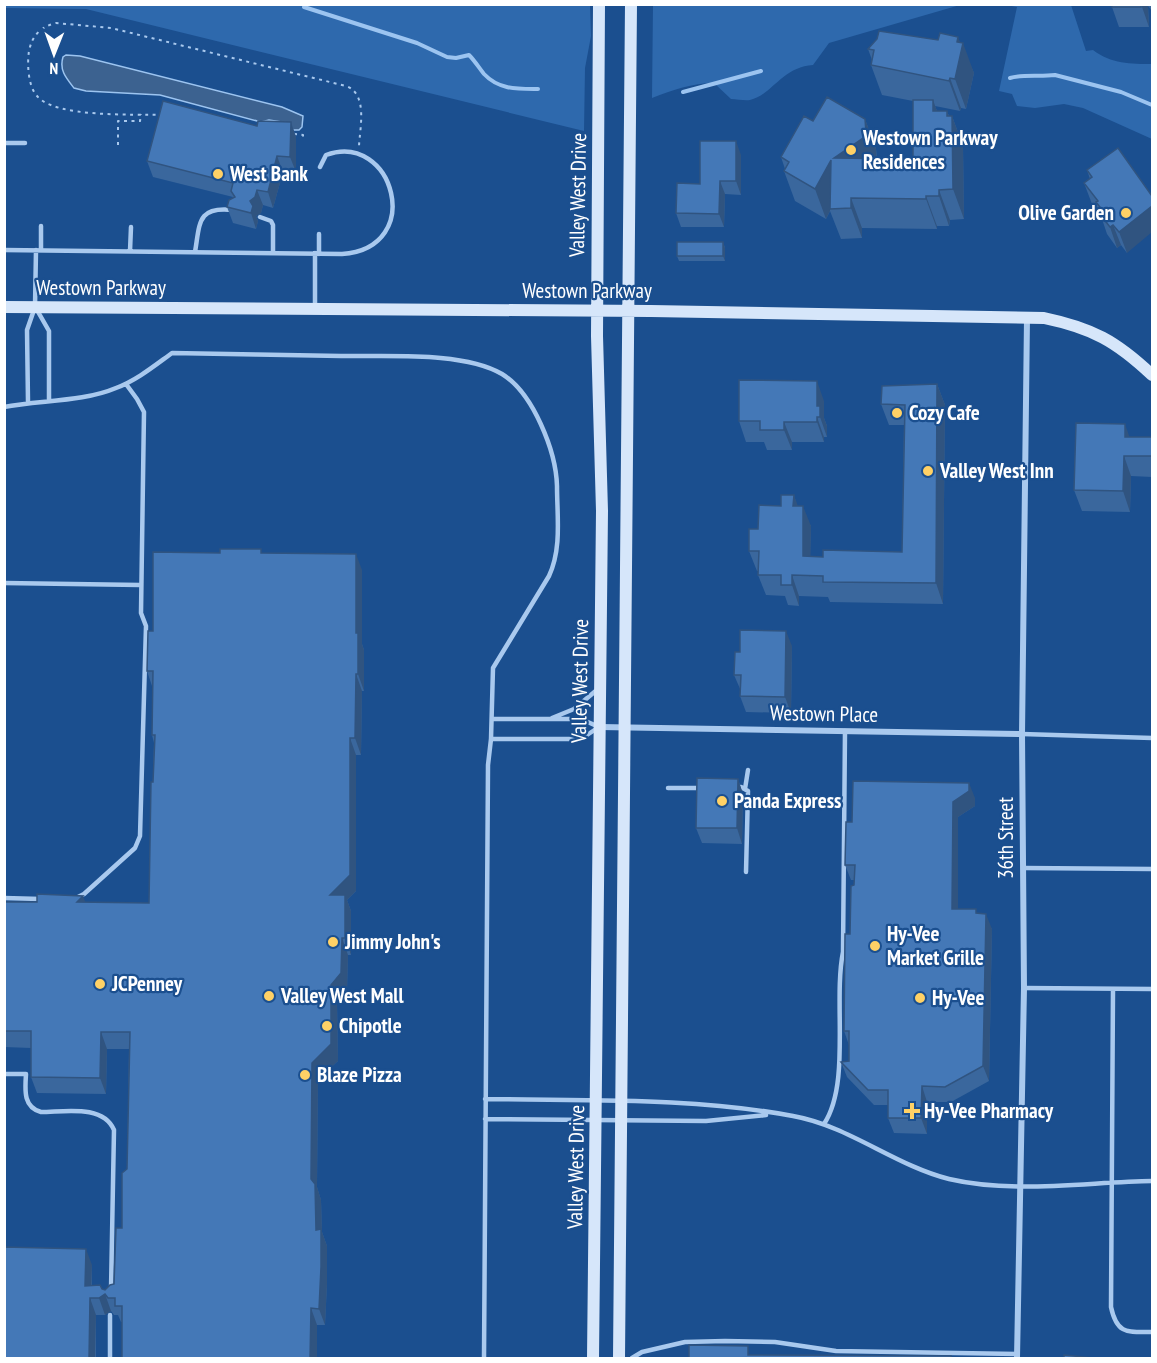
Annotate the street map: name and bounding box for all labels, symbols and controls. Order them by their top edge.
north arrow [24,24,84,84]
text: N [49,59,58,79]
place label: Westown Parkway Residences [862,124,998,175]
street label: Valley West Drive [563,133,592,258]
marker: Westown Parkway Residences [844,143,858,157]
place label: West Bank [229,160,308,187]
marker: West Bank [211,167,225,181]
place label: Olive Garden [1018,199,1114,226]
marker: Olive Garden [1119,206,1133,220]
street label: Westown Parkway [36,274,166,301]
street label: Westown Parkway [522,277,652,304]
place label: Cozy Cafe [909,399,980,426]
marker: Cozy Cafe [890,406,904,420]
place label: Valley West Inn [939,457,1054,484]
marker: Valley West Inn [921,464,935,478]
street label: Valley West Drive [565,619,594,744]
street label: Westown Place [770,699,878,728]
place label: Panda Express [734,787,841,814]
marker: Panda Express [715,794,729,808]
street label: 36th Street [992,797,1019,879]
place label: Hy-Vee Market Grille [887,920,984,971]
place label: Jimmy John's [344,928,441,955]
marker: Jimmy John's [326,935,340,949]
marker: Hy-Vee Market Grille [868,939,882,953]
place label: JCPenney [111,970,183,997]
marker: JCPenney [93,977,107,991]
place label: Valley West Mall [280,982,404,1009]
place label: Hy-Vee [932,984,985,1011]
marker: Valley West Mall [262,989,276,1003]
marker: Hy-Vee [913,991,927,1005]
place label: Chipotle [339,1012,402,1039]
marker: Chipotle [320,1019,334,1033]
place label: Blaze Pizza [317,1061,402,1088]
marker: Blaze Pizza [298,1068,312,1082]
place label: Hy-Vee Pharmacy [924,1097,1054,1124]
marker: Hy-Vee Pharmacy [905,1104,919,1118]
street label: Valley West Drive [561,1105,590,1230]

